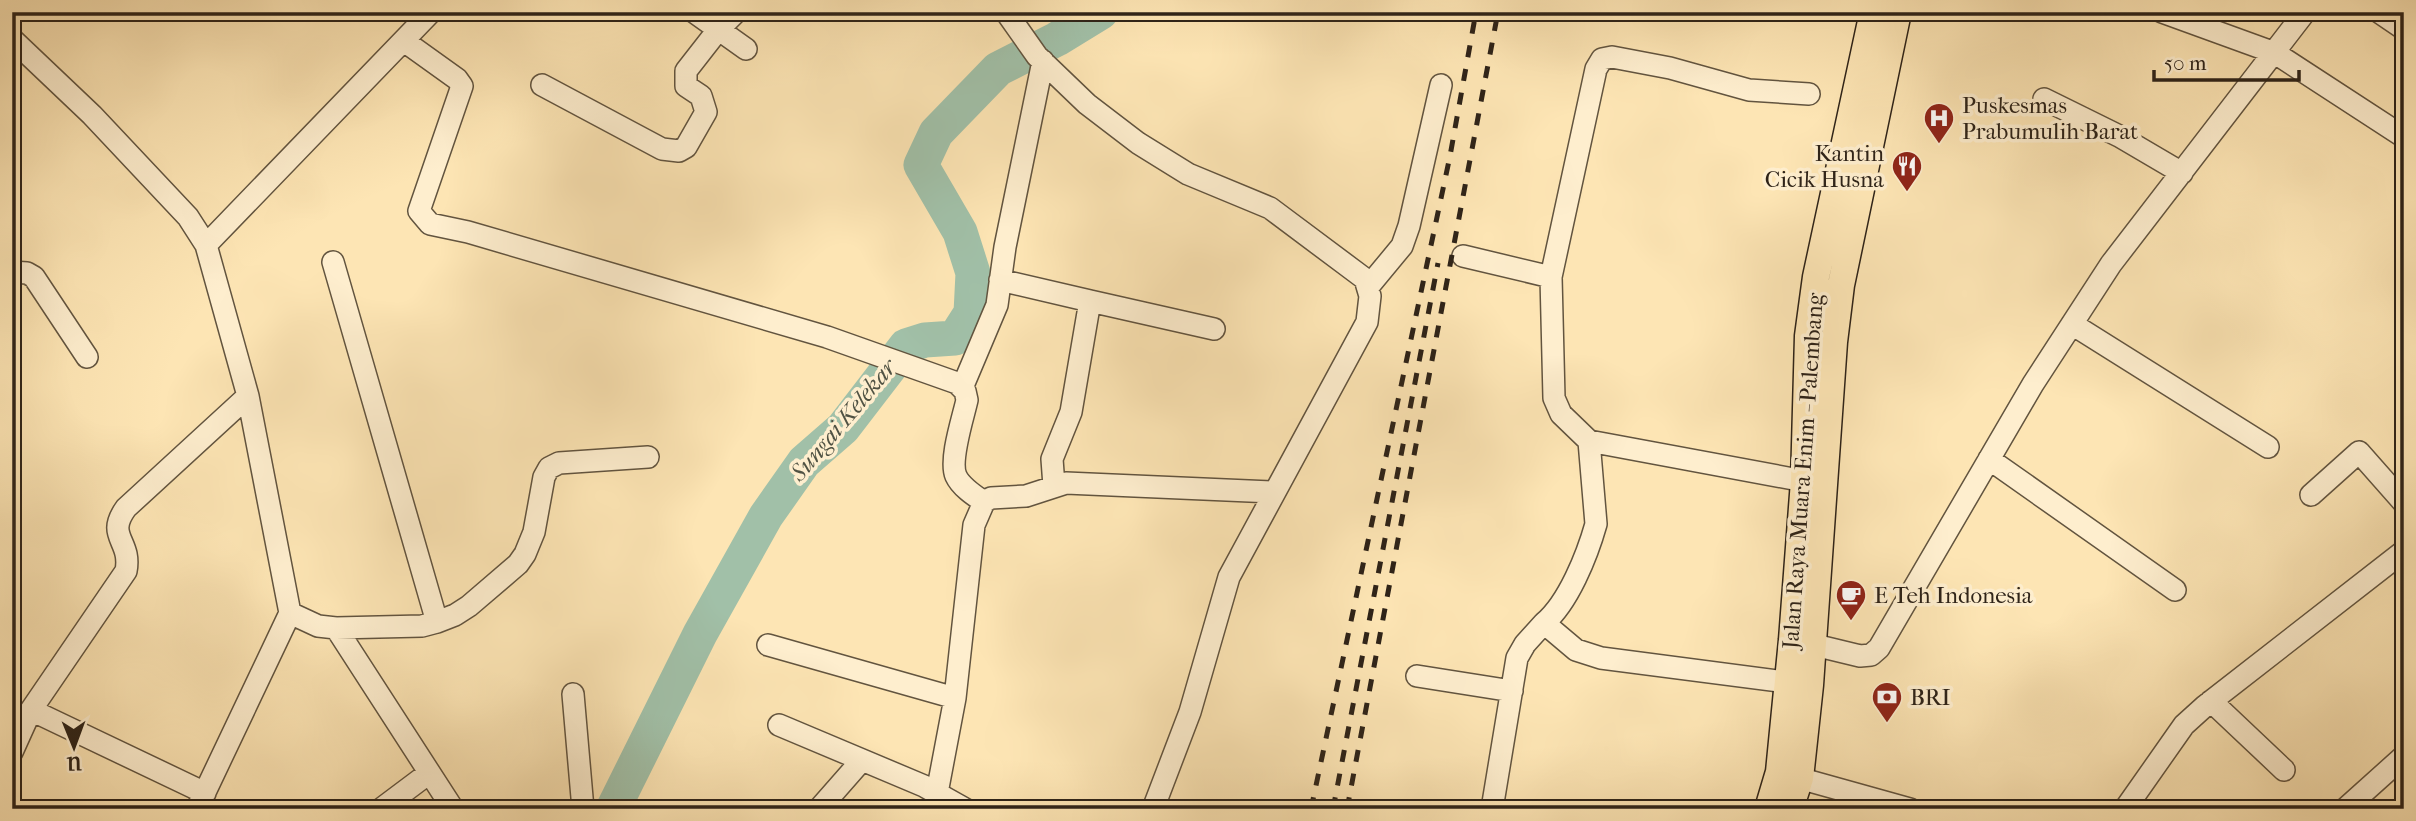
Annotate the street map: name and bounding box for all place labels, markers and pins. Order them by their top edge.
place label: Puskesmas Prabumulih Barat [1962,92,2138,145]
hospital icon: Puskesmas Prabumulih Barat [1922,101,1956,145]
place label: Kantin Cicik Husna [1765,140,1885,193]
restaurant icon: Kantin Cicik Husna [1890,149,1924,193]
cafe icon: E Teh Indonesia [1834,578,1868,622]
place label: E Teh Indonesia [1874,582,2033,609]
bank icon: BRI [1870,680,1904,724]
place label: BRI [1910,684,1951,711]

